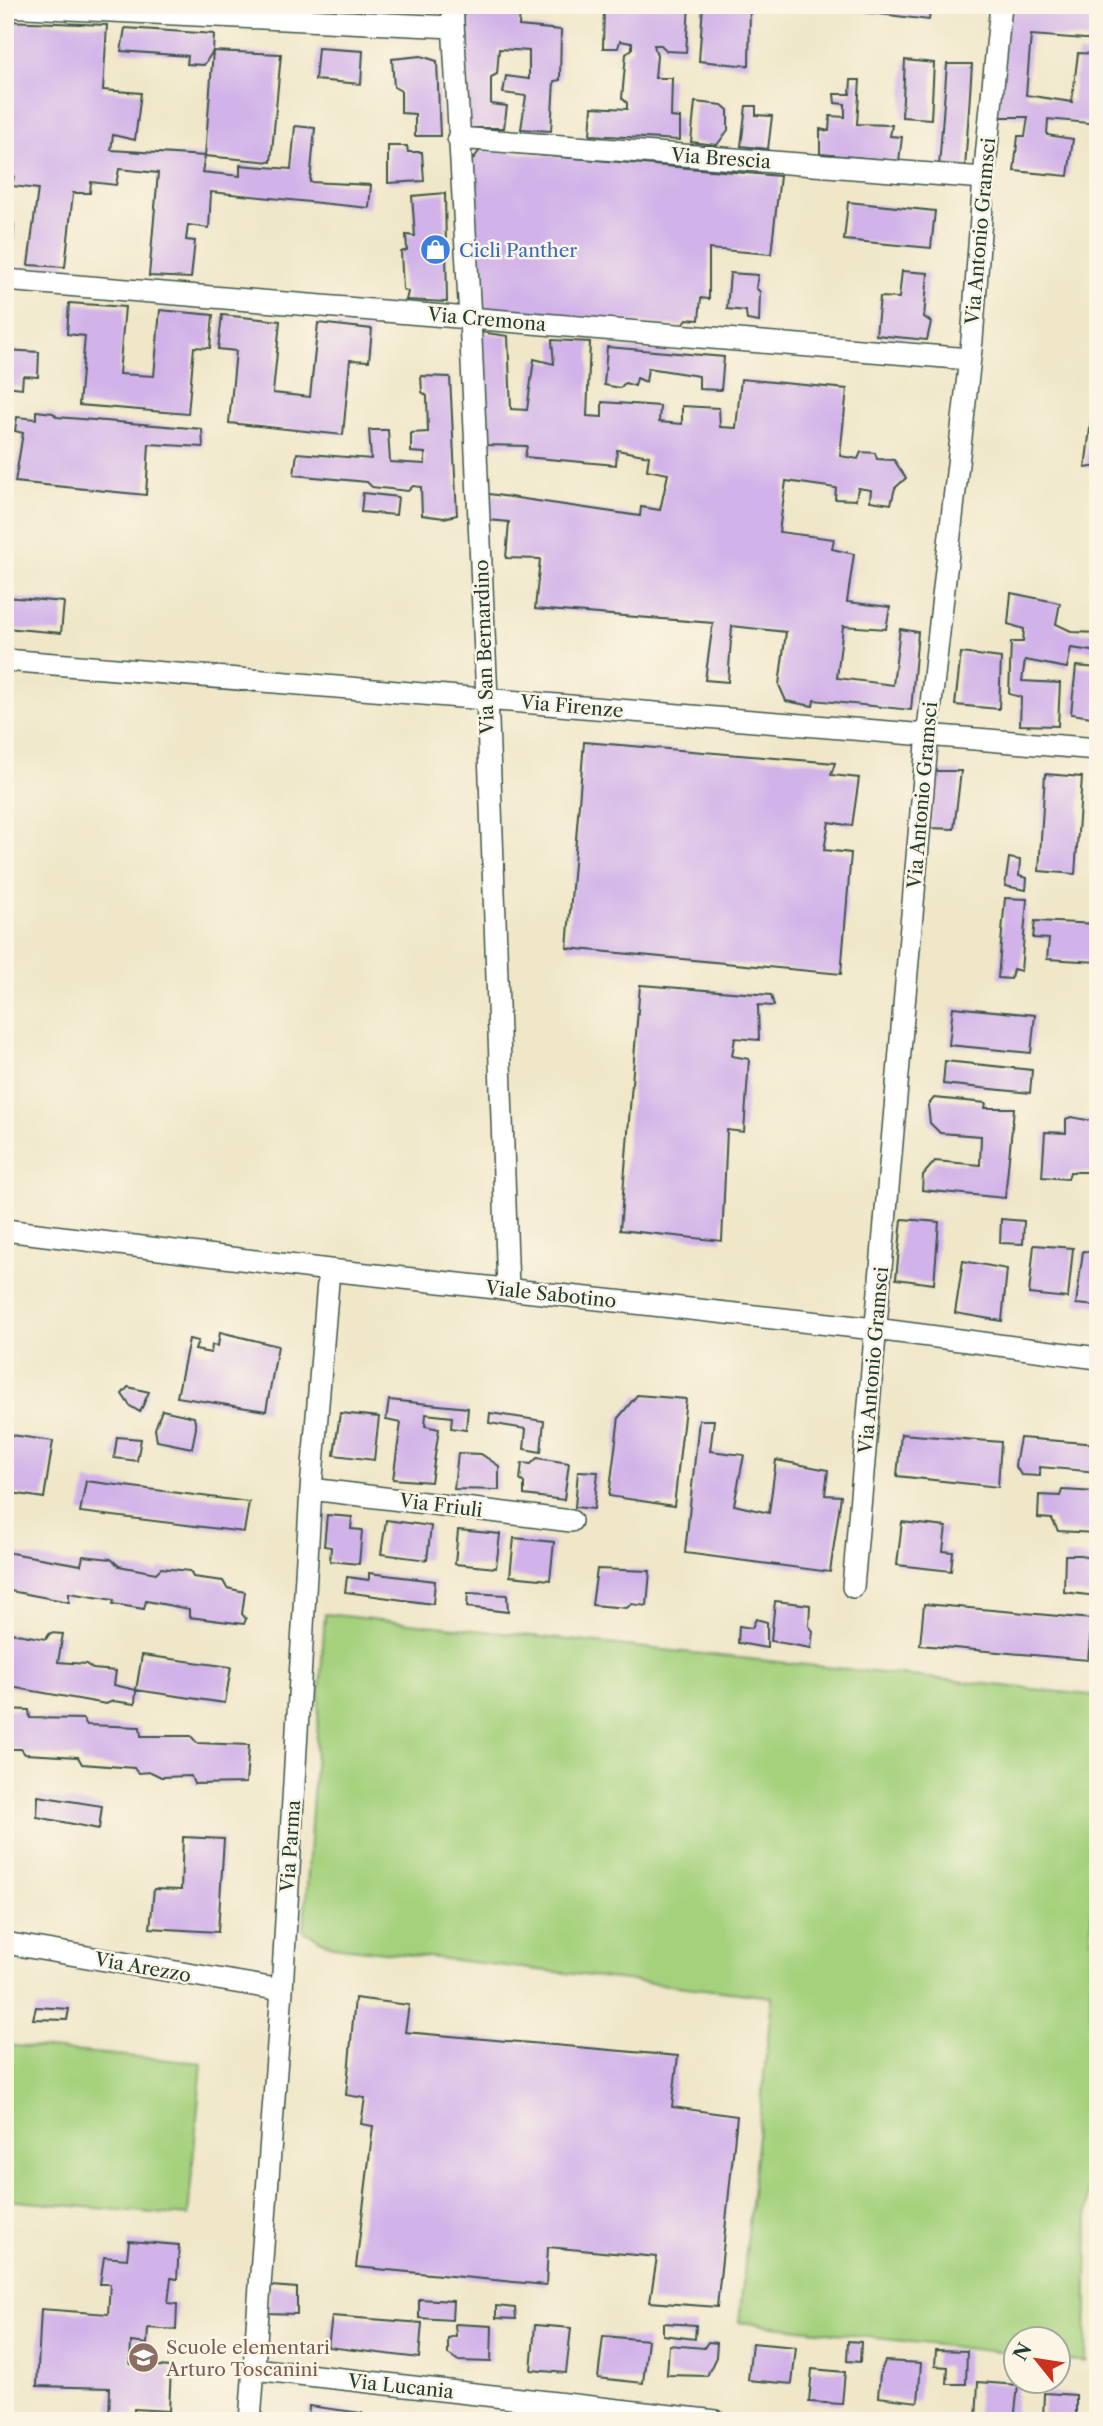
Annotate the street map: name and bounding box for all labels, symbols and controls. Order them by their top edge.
street label: Via Antonio Gramsci [961,137,1000,326]
street label: Via Brescia [669,143,772,173]
shop icon: Cicli Panther [419,233,453,267]
place label: Cicli Panther [459,239,577,262]
street label: Via Cremona [426,303,547,336]
street label: Via San Bernardino [470,559,499,736]
street label: Via Firenze [519,690,624,722]
street label: Via Antonio Gramsci [903,701,942,890]
street label: Via Antonio Gramsci [854,1266,893,1455]
street label: Viale Sabotino [483,1276,617,1313]
street label: Via Friuli [397,1489,484,1522]
street label: Via Parma [276,1799,305,1894]
street label: Via Arezzo [92,1948,193,1987]
north arrow [1002,2324,1072,2394]
place label: Scuole elementari Arturo Toscanini [165,2336,330,2381]
text: N [1009,2339,1037,2365]
school or university icon: Scuole elementari Arturo Toscanini [126,2341,160,2375]
street label: Via Lucania [346,2369,455,2403]

